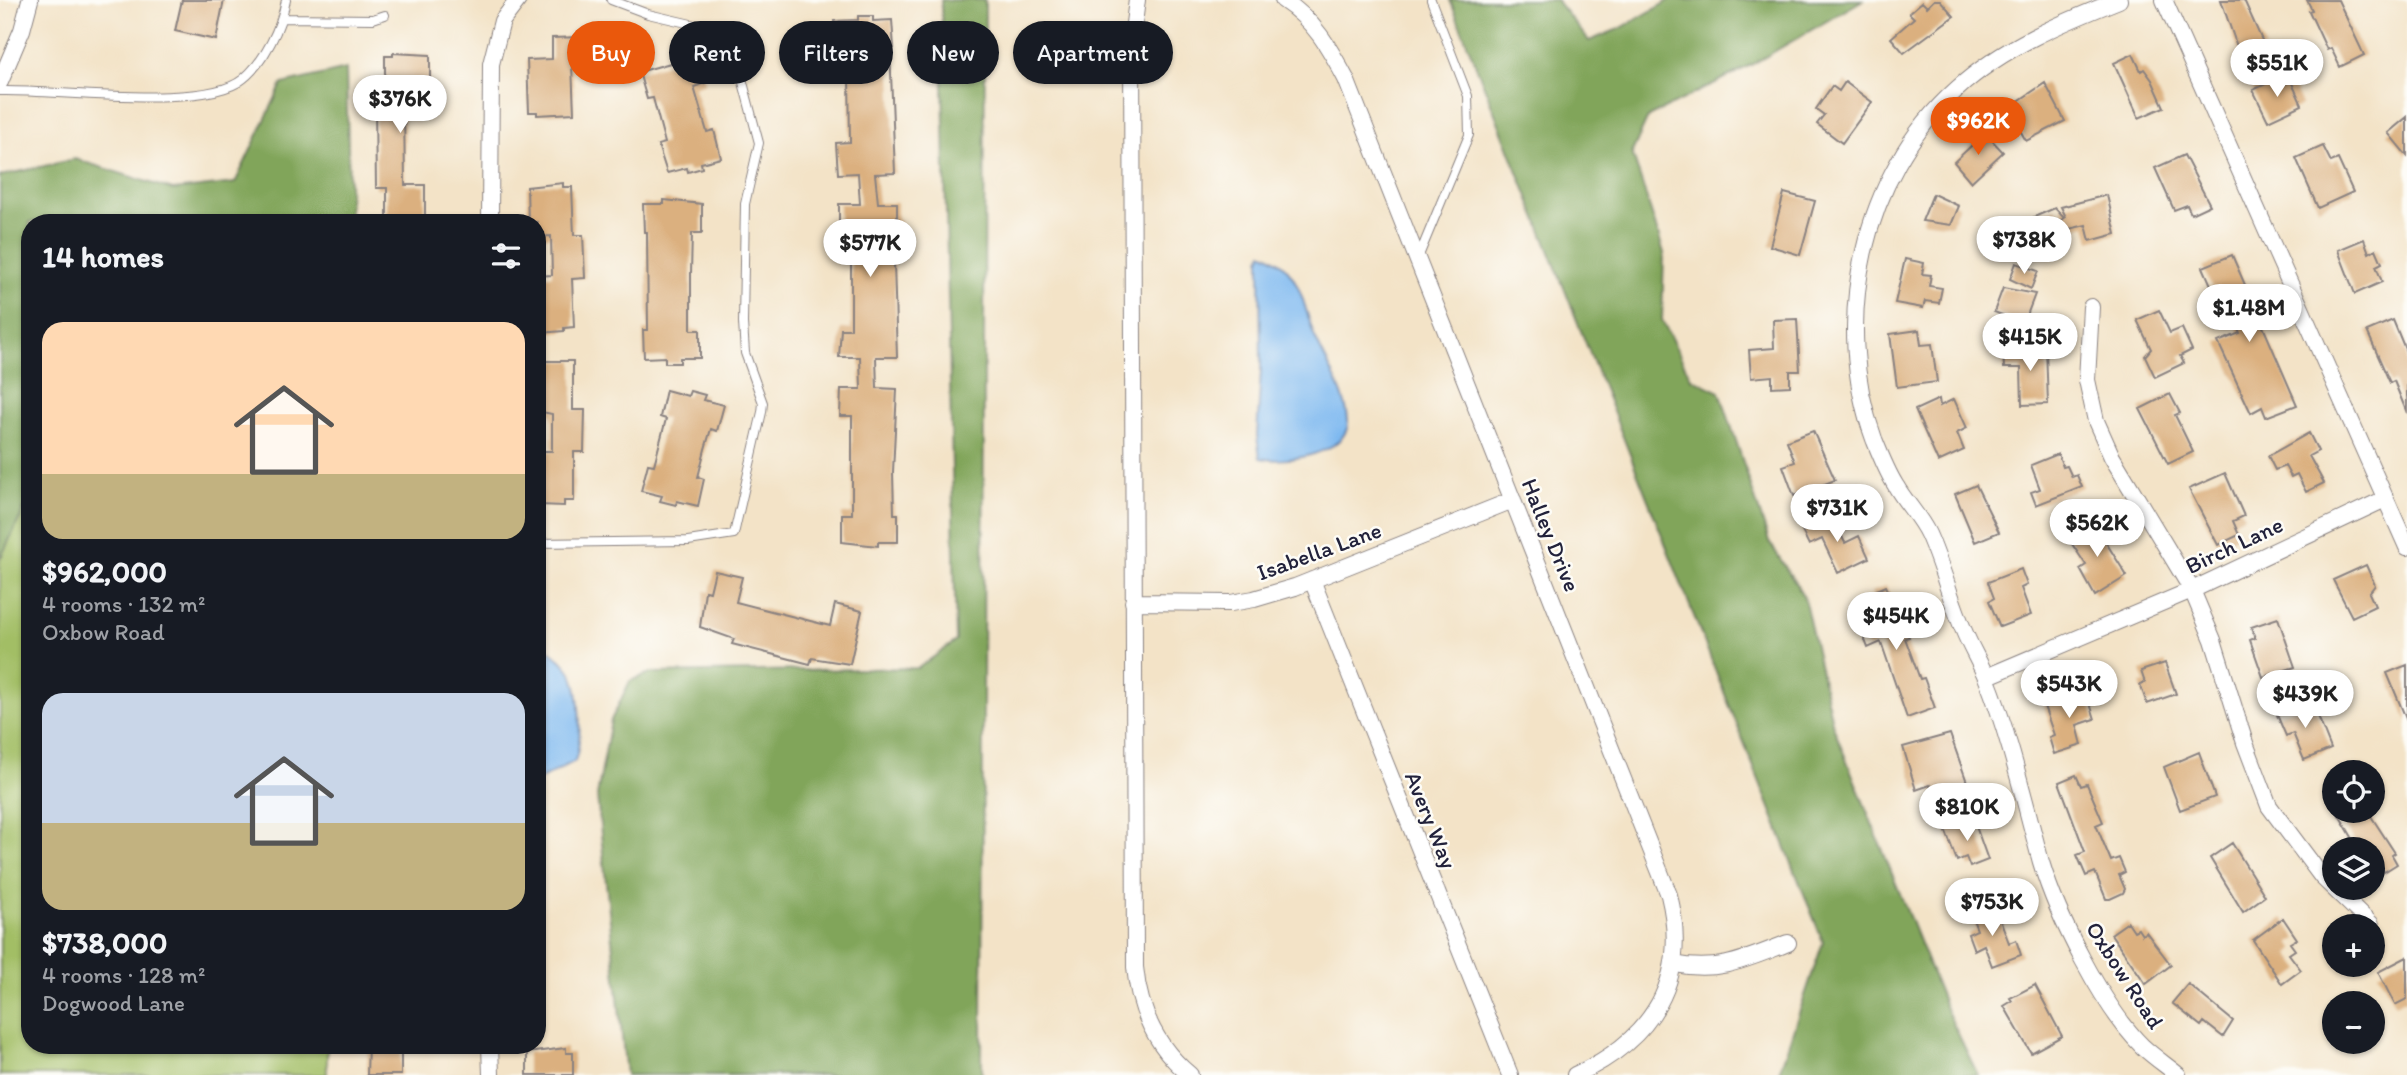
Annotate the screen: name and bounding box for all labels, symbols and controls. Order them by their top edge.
chip: Buy [567,21,655,84]
chip: Rent [669,21,765,84]
chip: Filters [779,21,893,84]
chip: New [907,21,999,84]
chip: Apartment [1013,21,1173,84]
pin: $551K [2228,40,2326,99]
text: $551K [2246,48,2308,76]
pin: $376K [351,76,449,135]
text: $376K [369,84,431,112]
pin: $962K [1929,97,2027,157]
text: $962K [1947,106,2009,134]
pin: $738K [1975,216,2073,276]
pin: $577K [821,219,919,279]
text: $738K [1993,225,2055,253]
text: $577K [839,228,901,256]
icon: filters [487,237,525,275]
text: 14 homes [42,238,164,275]
pin: $1.48M [2192,284,2306,344]
text: $1.48M [2213,293,2285,321]
pin: $415K [1981,314,2079,373]
text: $415K [1999,322,2061,350]
icon: home [221,367,347,493]
street label: Halley Drive [1516,474,1586,596]
pin: $731K [1788,484,1886,544]
text: $731K [1807,493,1867,521]
pin: $562K [2048,500,2146,559]
text: $562K [2066,508,2128,536]
street label: Birch Lane [2181,510,2287,580]
street label: Isabella Lane [1253,516,1385,586]
text: $962,000 [42,553,167,590]
text: 4 rooms · 132 m² [42,590,205,618]
pin: $454K [1847,592,1945,652]
text: $454K [1863,601,1929,629]
text: Oxbow Road [42,618,165,646]
pin: $543K [2020,660,2118,720]
text: $543K [2037,669,2101,697]
pin: $439K [2256,670,2354,730]
text: $439K [2273,679,2337,707]
icon: home [221,738,347,864]
map controls [2322,760,2385,1054]
button: locate [2322,760,2385,823]
street label: Avery Way [1399,767,1463,873]
pin: $810K [1918,784,2016,843]
text: $810K [1935,792,1999,820]
button: layers [2322,837,2385,900]
pin: $753K [1943,878,2041,938]
text: $753K [1961,887,2023,915]
button: + [2322,914,2385,977]
street label: Oxbow Road [2080,916,2170,1034]
text: $738,000 [42,924,167,961]
text: 4 rooms · 128 m² [42,961,205,989]
text: Dogwood Lane [42,989,185,1017]
button: − [2322,991,2385,1054]

